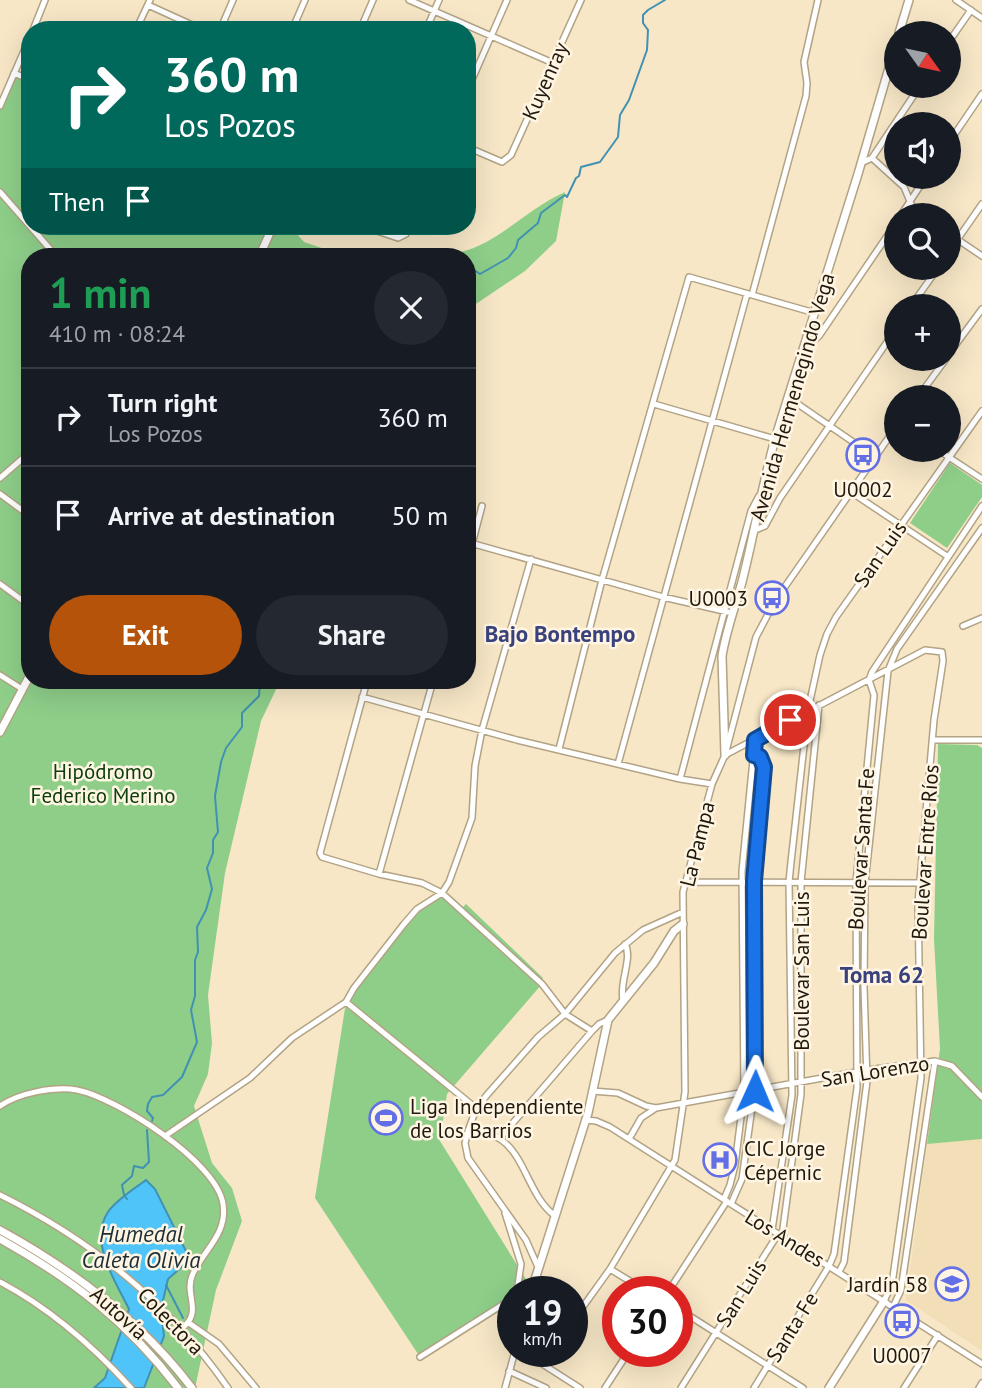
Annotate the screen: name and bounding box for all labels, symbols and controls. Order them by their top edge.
north arrow [884,21,961,98]
map controls [884,21,961,462]
street label: Kuyenray [516,38,574,124]
text: 360 m [164,42,299,106]
icon: right [49,49,140,140]
text: Los Pozos [164,104,296,146]
button: sound [884,112,961,189]
icon: arrive [119,182,157,220]
text: Then [49,185,105,218]
button: search [884,203,961,280]
text: 1 min [49,265,151,320]
street label: Avenida Hermenegindo Vega [744,270,840,524]
button: close [374,271,448,345]
button: + [884,294,961,371]
text: 410 m · 08:24 [49,319,185,348]
button: − [884,385,961,462]
text: Turn right [108,386,217,419]
icon: right [49,398,87,436]
text: 360 m [377,401,448,434]
text: Los Pozos [108,419,203,448]
bus stop icon: U0002 [844,436,882,474]
place label: U0002 [833,476,893,503]
icon: arrive [49,496,87,534]
text: Arrive at destination [108,499,335,532]
text: 50 m [392,499,448,532]
street label: San Luis [847,516,913,592]
bus stop icon: U0003 [753,579,791,617]
place label: U0003 [689,585,748,612]
button: Exit [49,595,242,675]
button: Share [256,595,448,675]
district label: Bajo Bontempo [485,619,635,648]
pin [760,690,820,750]
icon: arrive [771,701,809,739]
park label: Hipódromo Federico Merino [31,758,175,809]
street label: Boulevar Entre Ríos [905,763,945,941]
street label: Boulevar Santa Fe [842,767,880,931]
street label: La Pampa [673,799,721,889]
street label: Boulevar San Luis [788,891,815,1051]
district label: Toma 62 [840,960,924,989]
street label: San Lorenzo [819,1049,931,1093]
position arrow [718,1054,792,1128]
place label: Liga Independiente de los Barrios [410,1093,584,1144]
sports icon: Liga Independiente de los Barrios [367,1099,405,1137]
place label: CIC Jorge Cépernic [744,1135,825,1186]
hospital icon: CIC Jorge Cépernic [701,1141,739,1179]
street label: Los Andes [740,1203,830,1273]
water label: Humedal Caleta Olivia [82,1219,200,1274]
street label: San Luis [710,1254,772,1332]
school or university icon: Jardín 58 [933,1265,971,1303]
place label: Jardín 58 [846,1271,928,1298]
speed limit sign: 30 [602,1276,693,1367]
street label: Autovía [85,1280,153,1346]
street label: Colectora [132,1281,210,1361]
street label: Santa Fe [760,1287,824,1367]
text: 19 [523,1289,562,1335]
bus stop icon: U0007 [883,1302,921,1340]
text: km/h [523,1327,562,1350]
place label: U0007 [872,1342,932,1369]

